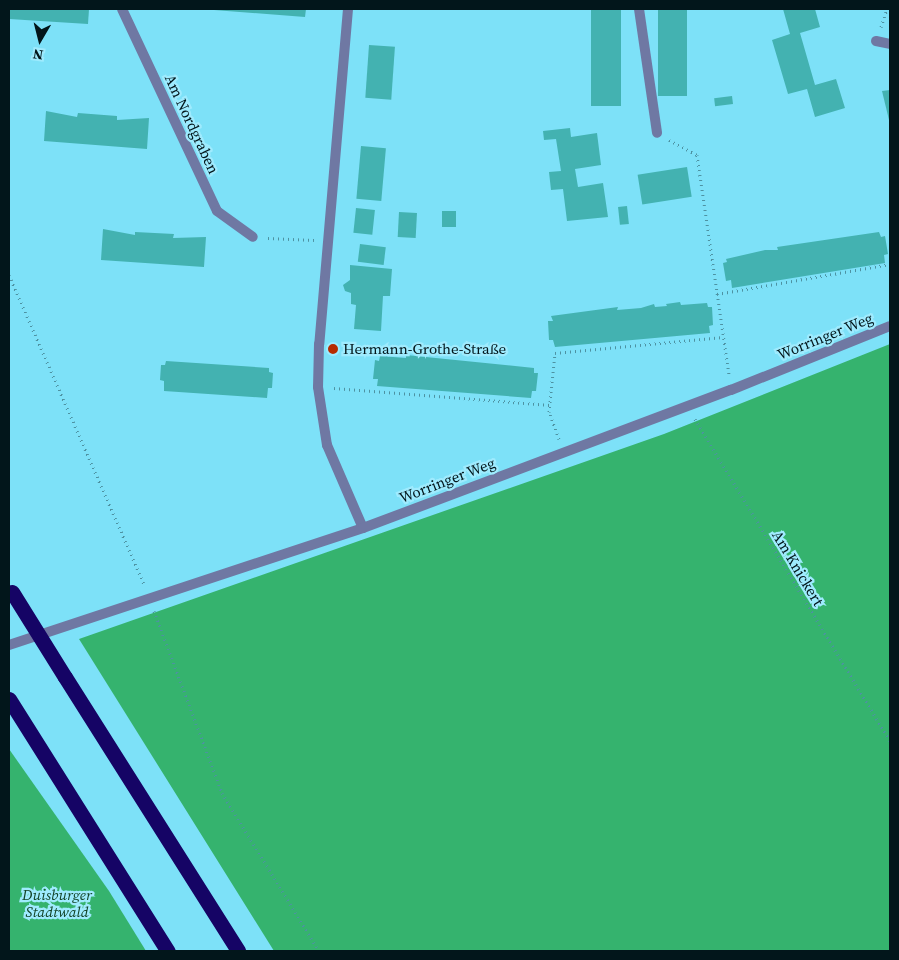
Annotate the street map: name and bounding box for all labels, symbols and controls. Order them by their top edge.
north arrow [15,15,65,65]
text: N [31,44,44,65]
street label: Am Nordgraben [161,71,223,177]
street label: Worringer Weg [774,309,876,363]
place label: Hermann-Grothe-Straße [343,340,506,358]
marker: Hermann-Grothe-Straße [327,343,339,355]
street label: Worringer Weg [396,453,498,507]
street label: Am Knickert [768,527,828,609]
park label: Duisburger Stadtwald [22,885,92,920]

